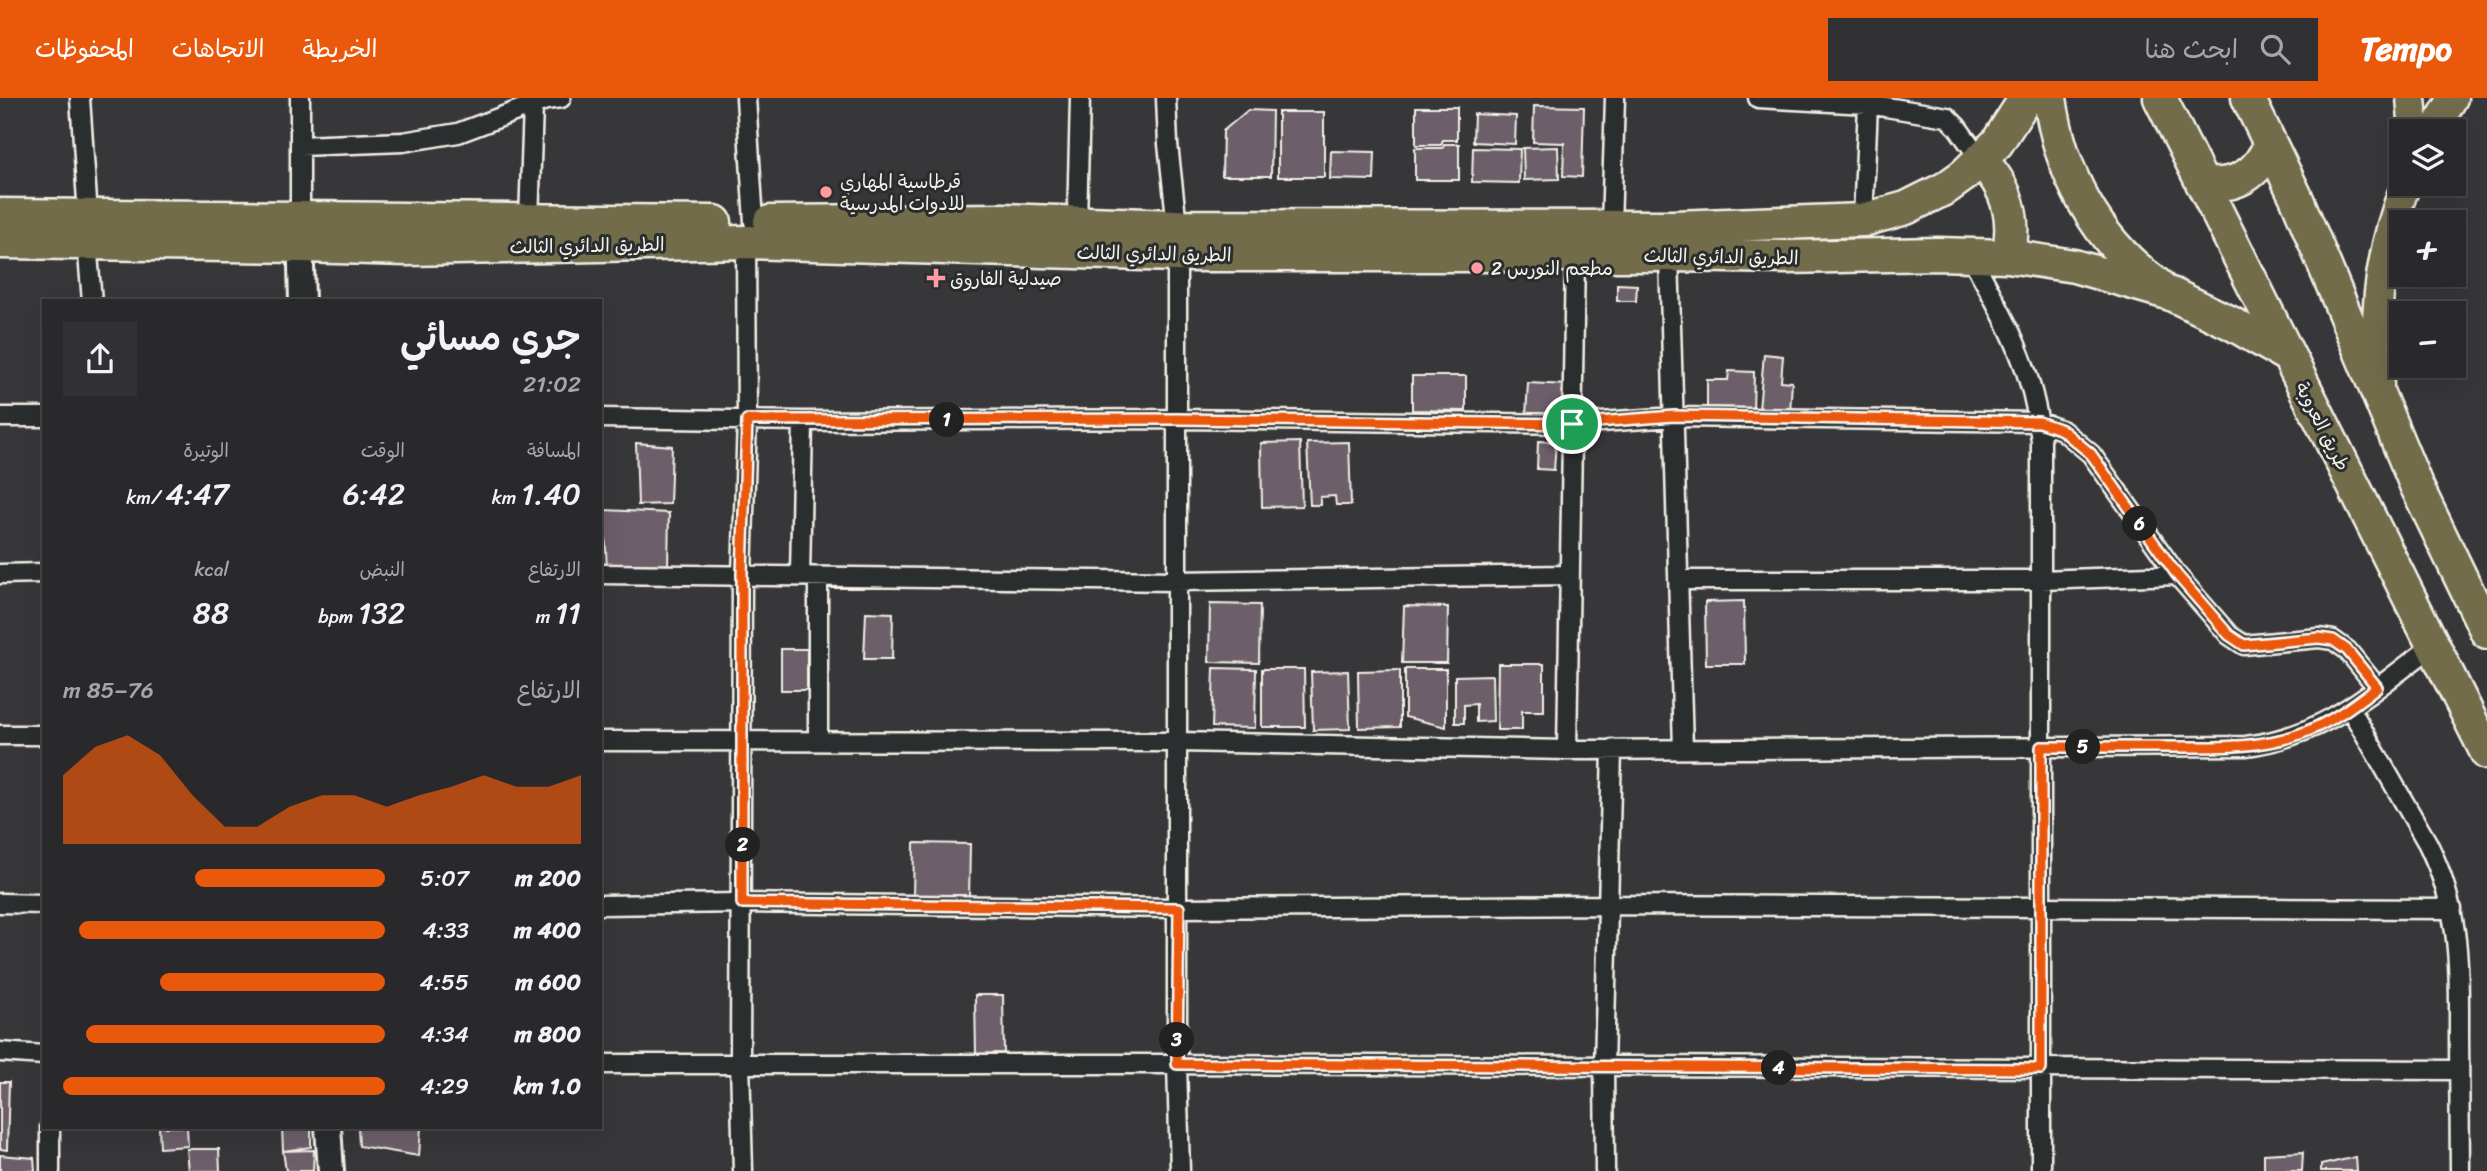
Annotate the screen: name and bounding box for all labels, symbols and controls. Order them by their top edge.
search box [1828,18,2318,81]
text: Tempo [2360,20,2452,78]
text: ابحث هنا [2144,26,2238,72]
text: المحفوظات [35,28,134,70]
text: الاتجاهات [172,28,265,70]
text: الخريطة [303,28,377,70]
icon: search [2256,30,2294,68]
map controls [2389,119,2466,378]
button: layers [2389,119,2466,196]
place label: قرطاسية المهاري للادوات المدرسية [840,165,965,220]
marker: قرطاسية المهاري للادوات المدرسية [818,184,834,200]
button: + [2389,210,2466,287]
street label: الطريق الدائري الثالث [509,228,665,263]
street label: الطريق الدائري الثالث [1076,236,1232,271]
street label: الطريق الدائري الثالث [1643,239,1799,274]
place label: مطعم النورس 2 [1491,252,1613,285]
marker: مطعم النورس 2 [1469,260,1485,276]
place label: صيدلية الفاروق [950,262,1062,295]
marker: صيدلية الفاروق [928,270,944,286]
button: − [2389,301,2466,378]
text: جري مسائي [400,304,581,371]
button: share [63,322,137,396]
text: 21:02 [523,364,581,405]
street label: طريق العروبة [2286,376,2359,477]
pin [1542,394,1602,454]
pin: 1 [930,402,964,438]
text: 1 [942,403,951,436]
icon: arrive [1553,405,1591,443]
text: الوتيرة [183,434,229,467]
text: الوقت [361,434,405,467]
text: المسافة [527,434,581,467]
text: 4:47 [165,467,229,521]
text: 6:42 [343,467,405,521]
text: 1.40 [521,467,581,521]
text: /km [126,481,165,514]
text: km [492,481,521,514]
pin: 6 [2122,506,2158,542]
text: 6 [2134,507,2145,540]
text: kcal [194,553,229,586]
text: النبض [360,553,405,586]
text: الارتفاع [528,553,581,586]
text: 88 [193,586,229,640]
text: 132 [358,586,405,640]
text: 11 [555,586,581,640]
text: bpm [318,600,358,633]
text: m [536,600,555,633]
text: 76–85 m [63,670,154,711]
text: الارتفاع [517,670,581,711]
pin: 5 [2066,730,2100,764]
text: 5 [2077,730,2088,763]
pin: 2 [726,828,760,862]
text: 2 [737,828,748,861]
text: 5:07 [420,858,469,899]
text: 200 m [515,858,581,899]
text: 4:33 [422,910,469,951]
text: 400 m [514,910,581,951]
text: 4:55 [420,962,469,1003]
text: 600 m [515,962,581,1003]
text: 4:34 [421,1014,469,1055]
text: 800 m [514,1014,581,1055]
pin: 3 [1160,1023,1194,1058]
text: 3 [1171,1023,1182,1056]
pin: 4 [1762,1051,1796,1086]
text: 4 [1773,1051,1784,1084]
text: 4:29 [420,1066,469,1107]
text: 1.0 km [514,1066,581,1107]

